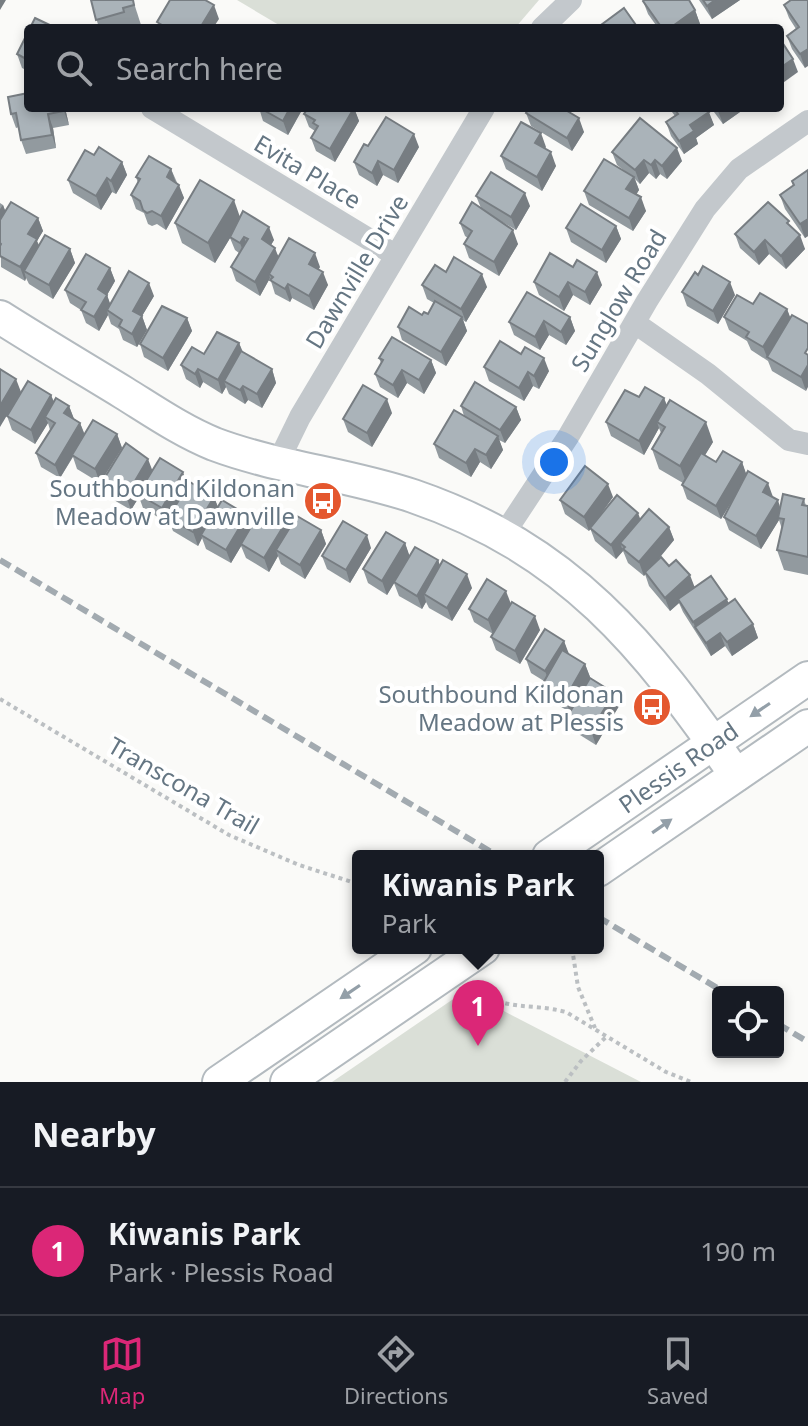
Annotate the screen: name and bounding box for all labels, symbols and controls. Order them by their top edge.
search box [24,24,784,112]
icon: search [52,46,96,90]
text: Search here [116,48,283,89]
street label: Evita Place [248,126,368,216]
street label: Dawnville Drive [297,188,415,354]
street label: Sunglow Road [562,223,674,377]
your location [534,442,574,482]
place label: Southbound Kildonan Meadow at Dawnville [49,471,295,532]
bus stop icon: Southbound Kildonan Meadow at Dawnville [302,480,344,522]
place label: Southbound Kildonan Meadow at Plessis [378,677,624,738]
bus stop icon: Southbound Kildonan Meadow at Plessis [631,686,673,728]
one-way arrow [750,702,771,717]
street label: Plessis Road [612,714,744,820]
street label: Transcona Trail [102,728,266,842]
one-way arrow [652,819,673,834]
popup [352,850,604,954]
text: Kiwanis Park [382,864,574,905]
text: Park [382,905,437,941]
pin: 1 [452,980,504,1046]
one-way arrow [340,984,361,999]
map controls [712,986,784,1058]
button: locate [712,986,784,1058]
text: Nearby [32,1111,156,1157]
text: Kiwanis Park [108,1213,300,1254]
text: 1 [51,1233,65,1269]
text: 190 m [700,1233,776,1269]
text: Park · Plessis Road [108,1254,334,1290]
tab: Map [99,1332,145,1410]
tab: Directions [344,1332,448,1410]
tab: Saved [647,1332,709,1410]

